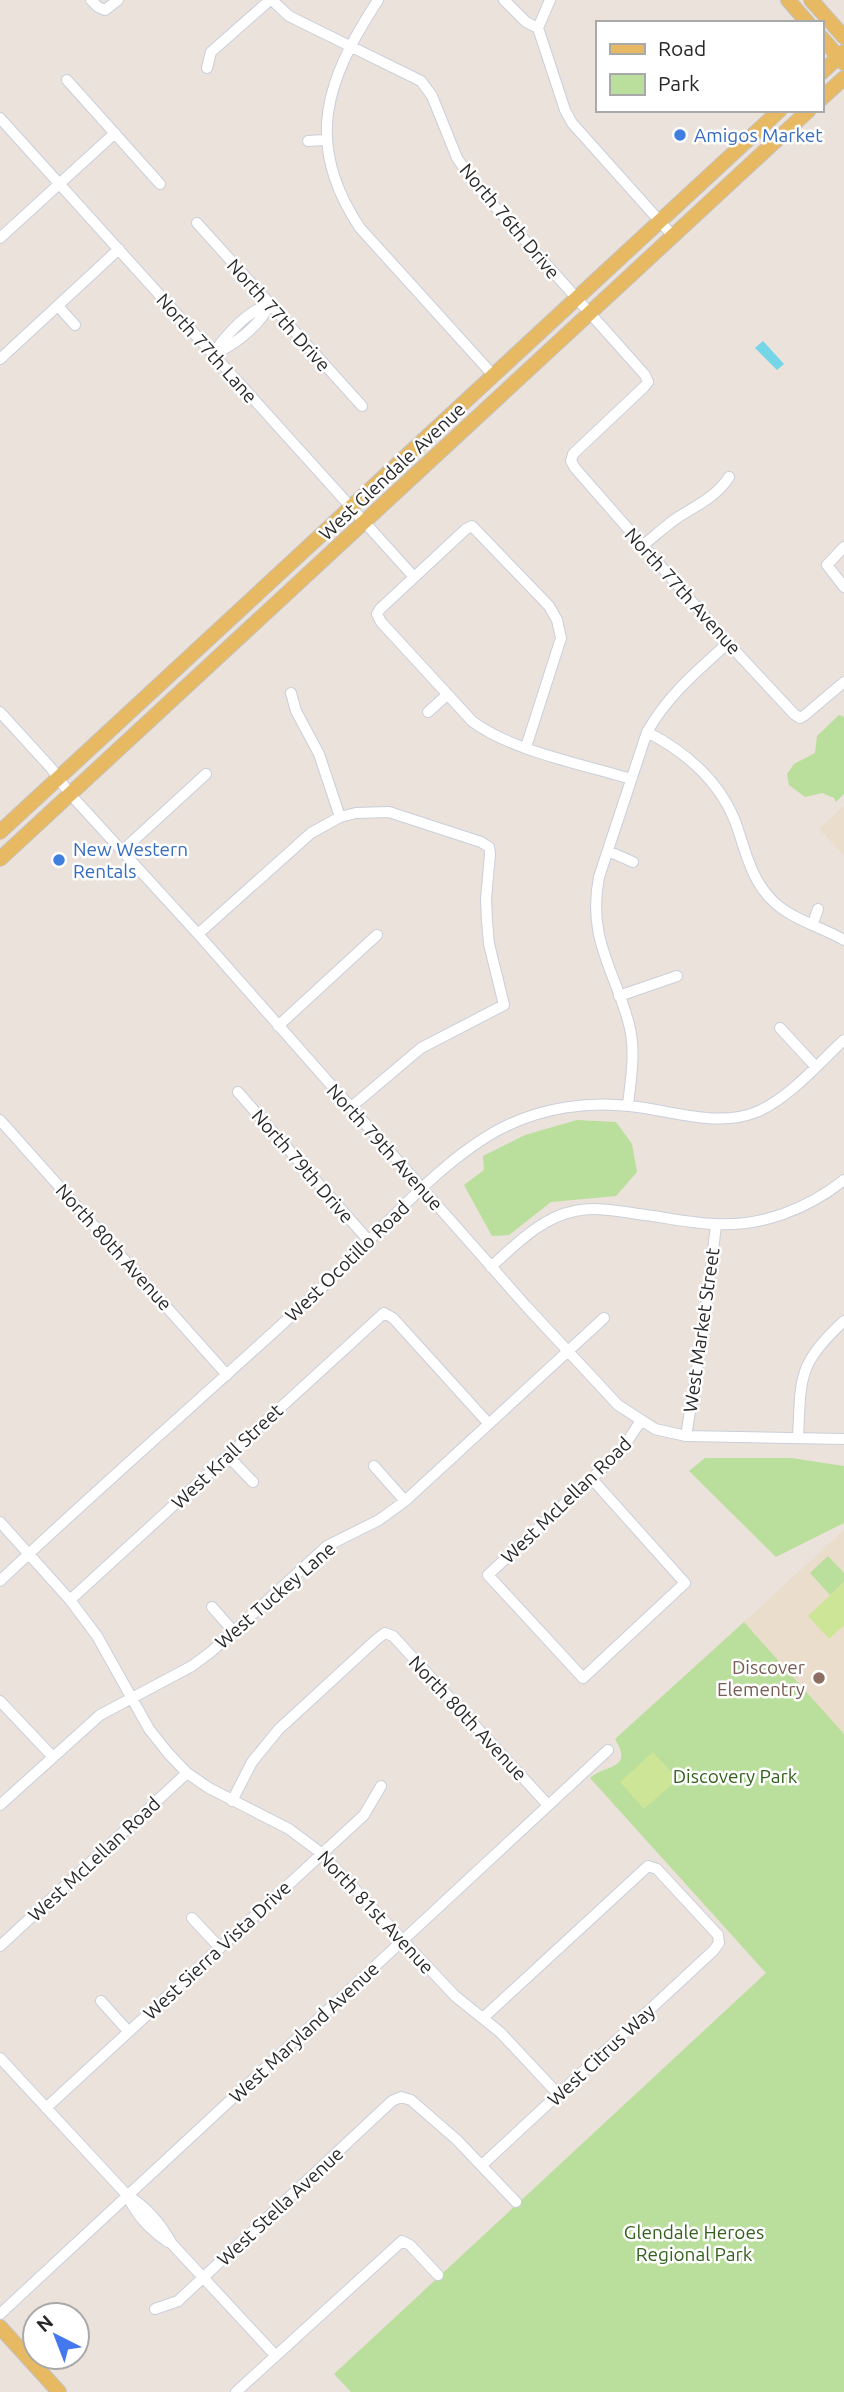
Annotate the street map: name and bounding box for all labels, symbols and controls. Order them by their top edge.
legend [596,21,823,112]
text: Road [658,36,706,60]
text: Park [658,71,700,95]
place label: Amigos Market [694,124,823,146]
marker: Amigos Market [672,127,688,143]
street label: North 76th Drive [455,159,565,283]
street label: North 77th Drive [223,254,335,376]
street label: North 77th Lane [152,289,262,407]
street label: West Glendale Avenue [314,398,470,544]
street label: North 77th Avenue [620,523,746,659]
place label: New Western Rentals [73,838,188,882]
marker: New Western Rentals [51,852,67,868]
street label: North 79th Avenue [322,1079,448,1215]
street label: North 79th Drive [248,1105,358,1227]
street label: North 80th Avenue [51,1179,177,1315]
street label: West Ocotillo Road [280,1196,414,1326]
street label: West Market Street [679,1246,724,1414]
street label: West Krall Street [167,1399,287,1513]
street label: West McLellan Road [496,1432,636,1568]
street label: West Tuckey Lane [211,1537,339,1653]
street label: North 80th Avenue [404,1651,532,1785]
place label: Discover Elementry [717,1656,805,1700]
marker: Discover Elementry [811,1670,827,1686]
park label: Discovery Park [673,1765,798,1787]
street label: West McLellan Road [24,1792,164,1926]
street label: North 81st Avenue [313,1846,439,1978]
street label: West Sierra Vista Drive [139,1876,295,2024]
street label: West Maryland Avenue [225,1957,383,2107]
street label: West Citrus Way [543,2000,659,2110]
street label: West Stella Avenue [213,2142,347,2270]
park label: Glendale Heroes Regional Park [624,2221,764,2265]
north arrow [21,2301,91,2371]
text: N [32,2310,57,2336]

